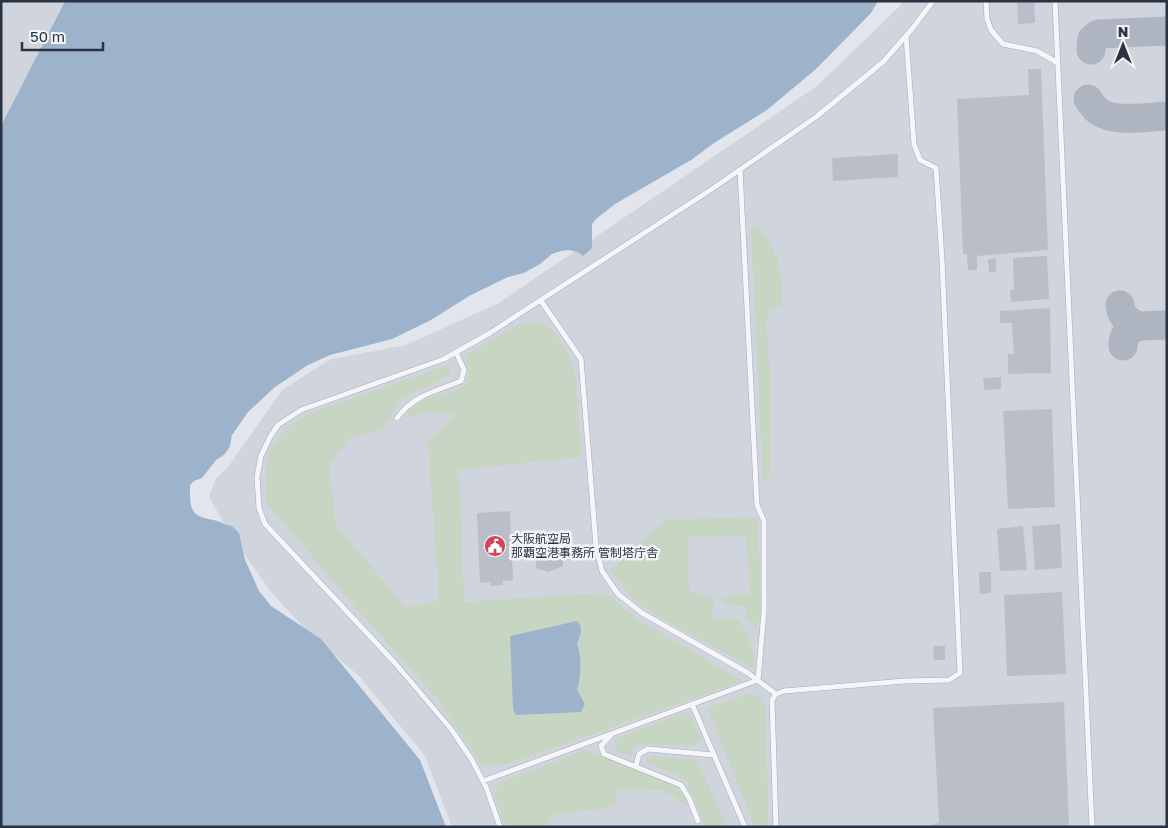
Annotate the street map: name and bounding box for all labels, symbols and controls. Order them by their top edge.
scale bar [22,20,104,52]
north arrow [1098,20,1148,70]
text: N [1118,23,1128,40]
text: 50 m [30,27,65,45]
place label: 大阪航空局 那覇空港事務所 管制塔庁舎 [511,531,658,560]
public building icon: 大阪航空局 那覇空港事務所 管制塔庁舎 [483,534,507,558]

